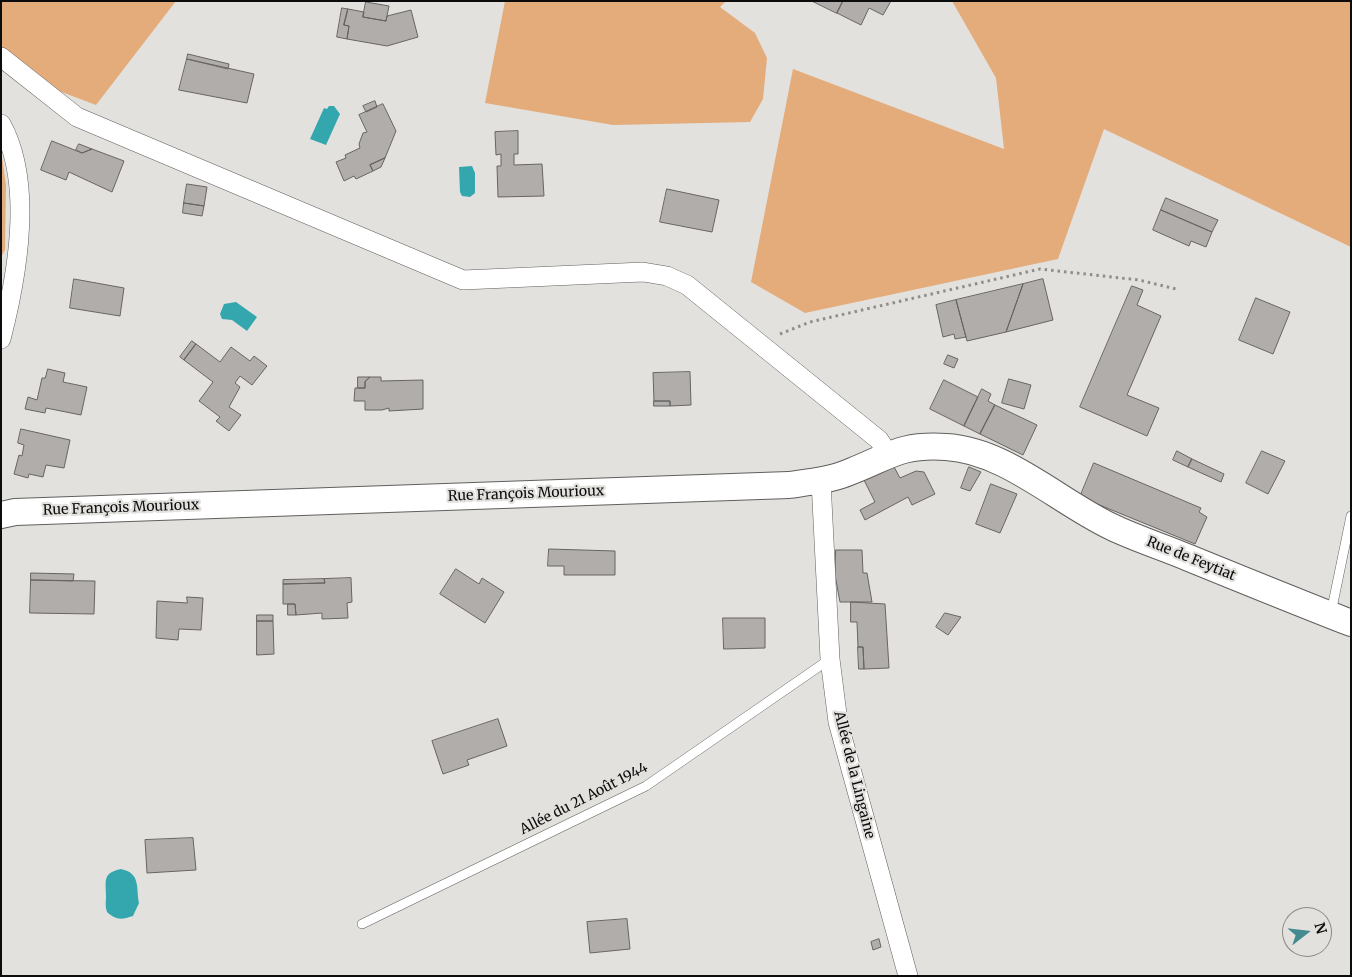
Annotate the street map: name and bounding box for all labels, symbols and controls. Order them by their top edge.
street label: Rue François Mourioux [448,483,604,505]
street label: Rue François Mourioux [43,497,199,519]
street label: Rue de Feytiat [1144,533,1238,585]
street label: Allée de la Lingaine [830,710,878,840]
street label: Allée du 21 Août 1944 [517,759,651,839]
north arrow [1282,907,1332,957]
text: N [1310,920,1331,936]

